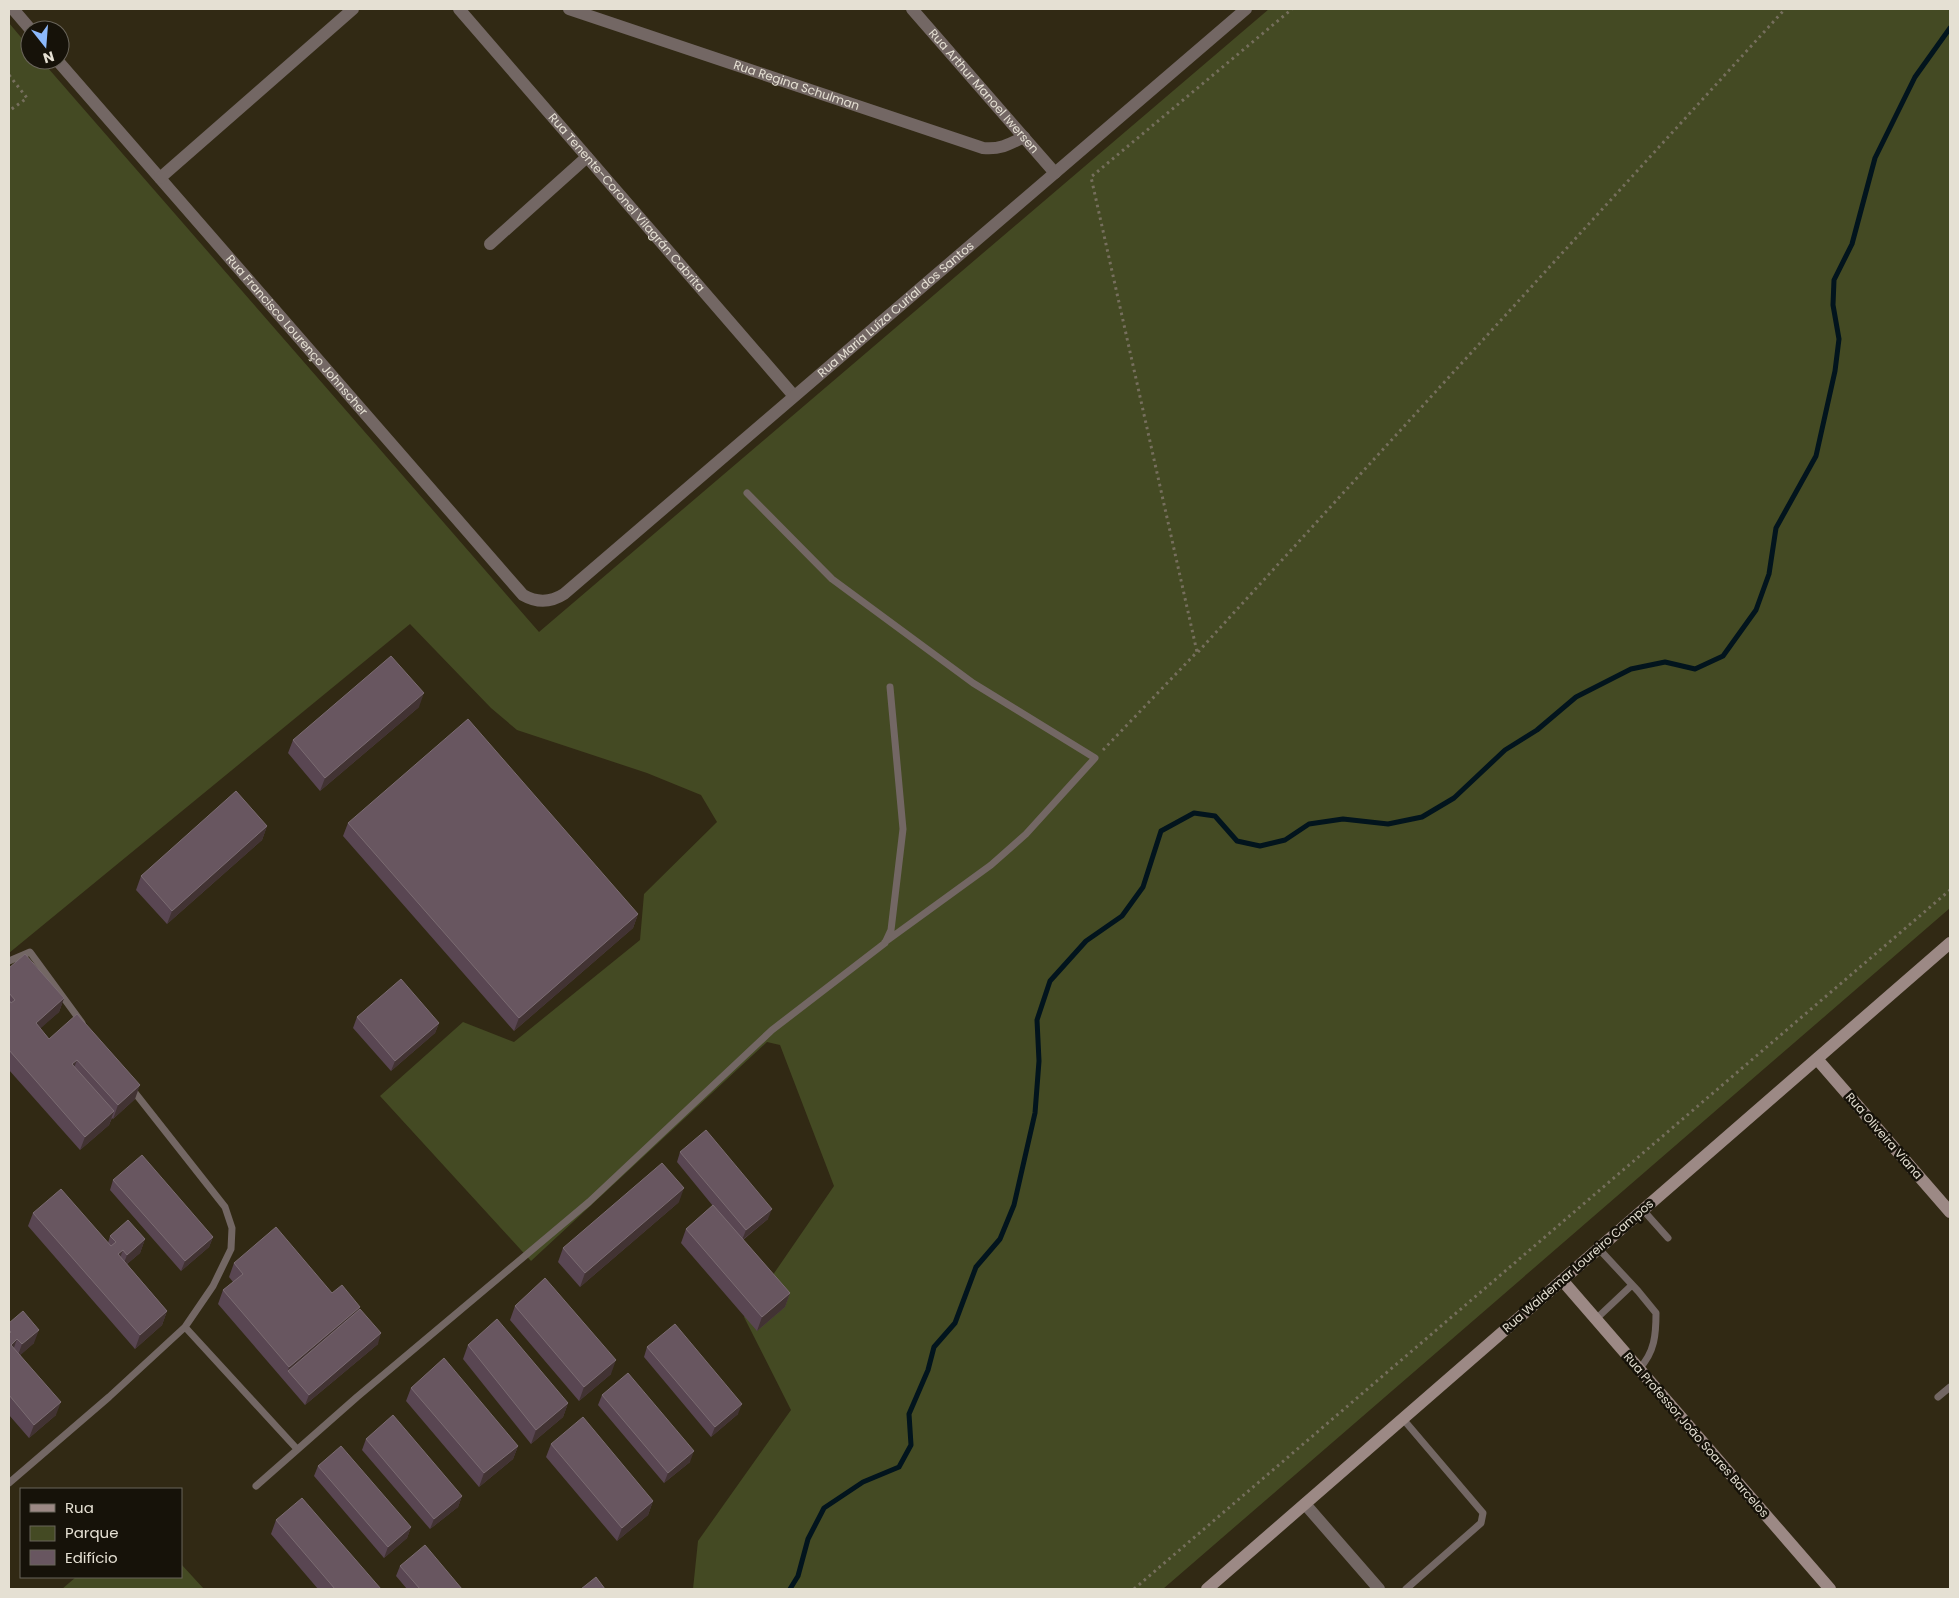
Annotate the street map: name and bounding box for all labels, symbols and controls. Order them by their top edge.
north arrow [20,20,70,70]
street label: Rua Arthur Manoel Iwersen [925,25,1043,157]
text: N [41,46,57,69]
street label: Rua Regina Schulman [731,56,862,114]
street label: Rua Tenente-Coronel Vilagrán Cabrita [545,109,709,295]
street label: Rua Maria Luíza Curial dos Santos [813,237,977,381]
street label: Rua Francisco Lourenço Johnscher [222,251,372,419]
street label: Rua Oliveira Viana [1842,1089,1927,1183]
street label: Rua Waldemar Loureiro Campos [1498,1195,1657,1336]
street label: Rua Professor João Soares Barcelos [1620,1349,1773,1521]
legend [20,1488,182,1578]
text: Rua [65,1497,94,1518]
text: Parque [65,1522,118,1543]
text: Edifício [65,1547,118,1568]

